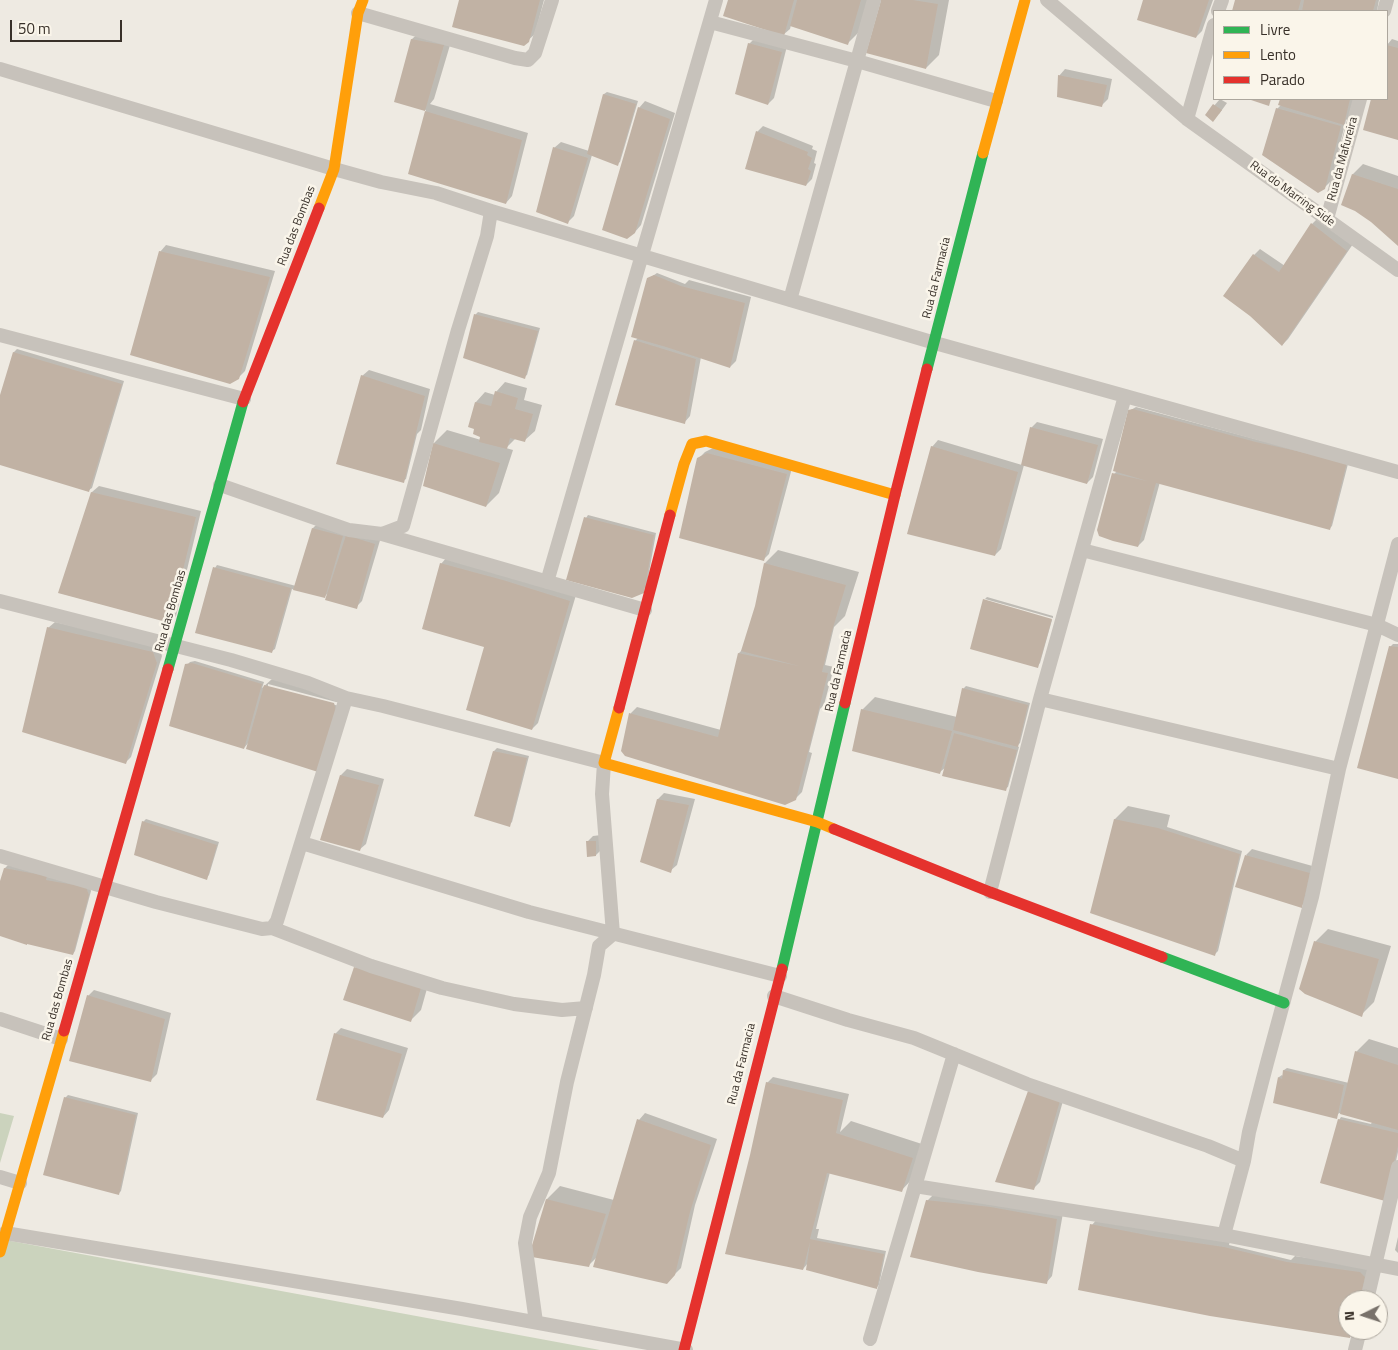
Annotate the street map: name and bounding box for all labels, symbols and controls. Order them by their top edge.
scale bar [12,10,125,42]
legend [1213,10,1388,100]
text: 50 m [18,17,51,40]
text: Livre [1260,18,1290,41]
text: Lento [1260,43,1296,66]
text: Parado [1260,68,1305,91]
street label: Rua da Mafureira [1325,115,1361,203]
street label: Rua do Marring Side [1247,158,1337,230]
street label: Rua das Bombas [275,184,319,268]
street label: Rua da Farmacia [920,236,954,320]
street label: Rua das Bombas [152,568,190,654]
street label: Rua da Farmacia [823,629,855,713]
street label: Rua das Bombas [39,957,77,1043]
street label: Rua da Farmacia [725,1022,759,1106]
north arrow [1338,1290,1388,1340]
text: N [1338,1310,1359,1322]

